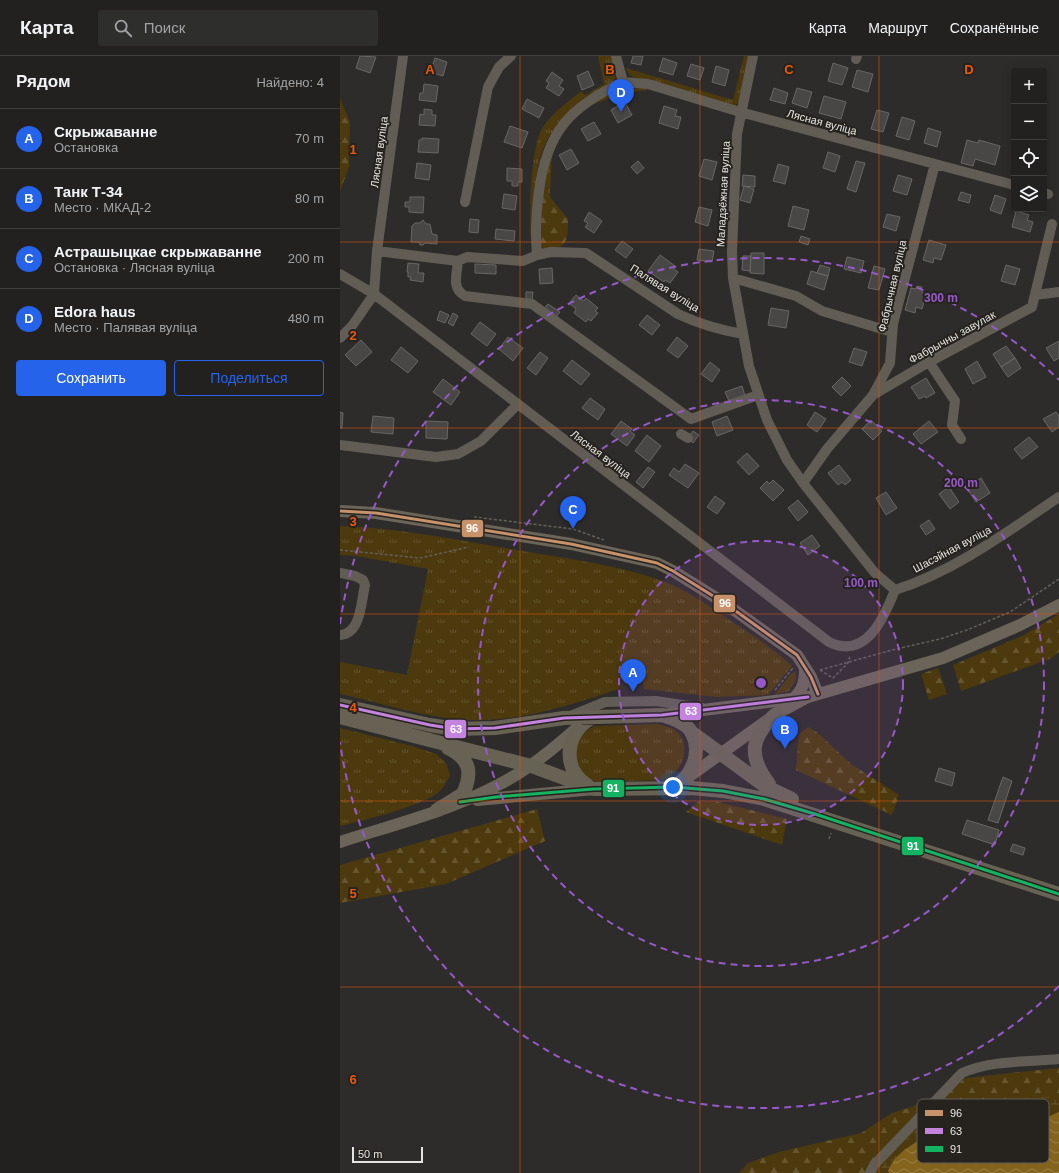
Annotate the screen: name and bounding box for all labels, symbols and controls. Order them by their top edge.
search box [98,10,378,46]
text: Карта [20,17,74,38]
icon: search [112,17,134,39]
text: Поиск [144,19,185,36]
text: Карта [809,20,846,36]
text: Маршрут [868,20,928,36]
text: Сохранённые [950,20,1039,36]
text: A [425,62,435,77]
text: B [605,62,615,77]
text: C [784,62,794,77]
text: D [964,62,974,77]
map controls [1011,68,1047,212]
button: + [1011,68,1047,104]
text: Рядом [16,72,71,91]
text: Найдено: 4 [256,75,324,90]
pin: D [608,79,634,112]
button: − [1011,104,1047,140]
street label: Лясная вуліца [786,107,859,137]
street label: Лясная вуліца [368,115,390,189]
text: Скрыжаванне [54,123,157,140]
text: A [24,131,34,146]
text: 70 m [295,131,324,146]
text: Остановка [54,140,118,155]
street label: Маладзёжная вуліца [714,140,732,247]
button: locate [1011,140,1047,176]
text: 1 [349,142,357,157]
button: layers [1011,176,1047,212]
text: Танк Т-34 [54,183,123,200]
text: B [24,191,34,206]
text: 80 m [295,191,324,206]
text: Место · МКАД-2 [54,200,151,215]
street label: Фабрычная вуліца [876,238,909,333]
text: Астрашыцкае скрыжаванне [54,243,262,260]
text: C [24,251,34,266]
text: 200 m [288,251,324,266]
text: Остановка · Лясная вуліца [54,260,215,275]
street label: Палявая вуліца [628,262,703,315]
text: 300 m [924,291,958,305]
text: Edora haus [54,303,136,320]
street label: Фабрычны завулак [907,308,997,366]
text: D [24,311,34,326]
text: 480 m [288,311,324,326]
text: Место · Палявая вуліца [54,320,197,335]
text: 2 [349,328,357,343]
button: Сохранить [16,360,166,396]
button: Поделиться [174,360,324,396]
street label: Лясная вуліца [569,428,634,481]
text: 200 m [944,476,978,490]
pin: C [560,496,586,529]
text: 3 [349,514,357,529]
line badge: 96 [461,519,484,538]
text: 96 [466,522,478,534]
street label: Шасэйная вуліца [911,523,994,575]
text: 100 m [844,576,878,590]
line badge: 96 [713,594,736,613]
text: 96 [719,597,731,609]
pin: A [620,659,646,692]
centre of rings [754,676,768,690]
text: 4 [349,700,357,715]
line badge: 63 [679,702,702,721]
text: 63 [685,705,697,717]
pin: B [772,716,798,749]
line badge: 63 [444,719,467,739]
text: 63 [450,723,462,735]
your location [663,777,683,797]
line badge: 91 [602,779,625,798]
text: 91 [607,782,619,794]
line badge: 91 [901,836,924,856]
text: 91 [907,840,919,852]
text: 5 [349,886,357,901]
text: 6 [349,1072,357,1087]
legend [917,1099,1049,1163]
text: 96 [950,1107,962,1119]
text: 63 [950,1125,962,1137]
text: 91 [950,1143,962,1155]
scale bar [352,1145,423,1164]
text: 50 m [358,1148,382,1160]

